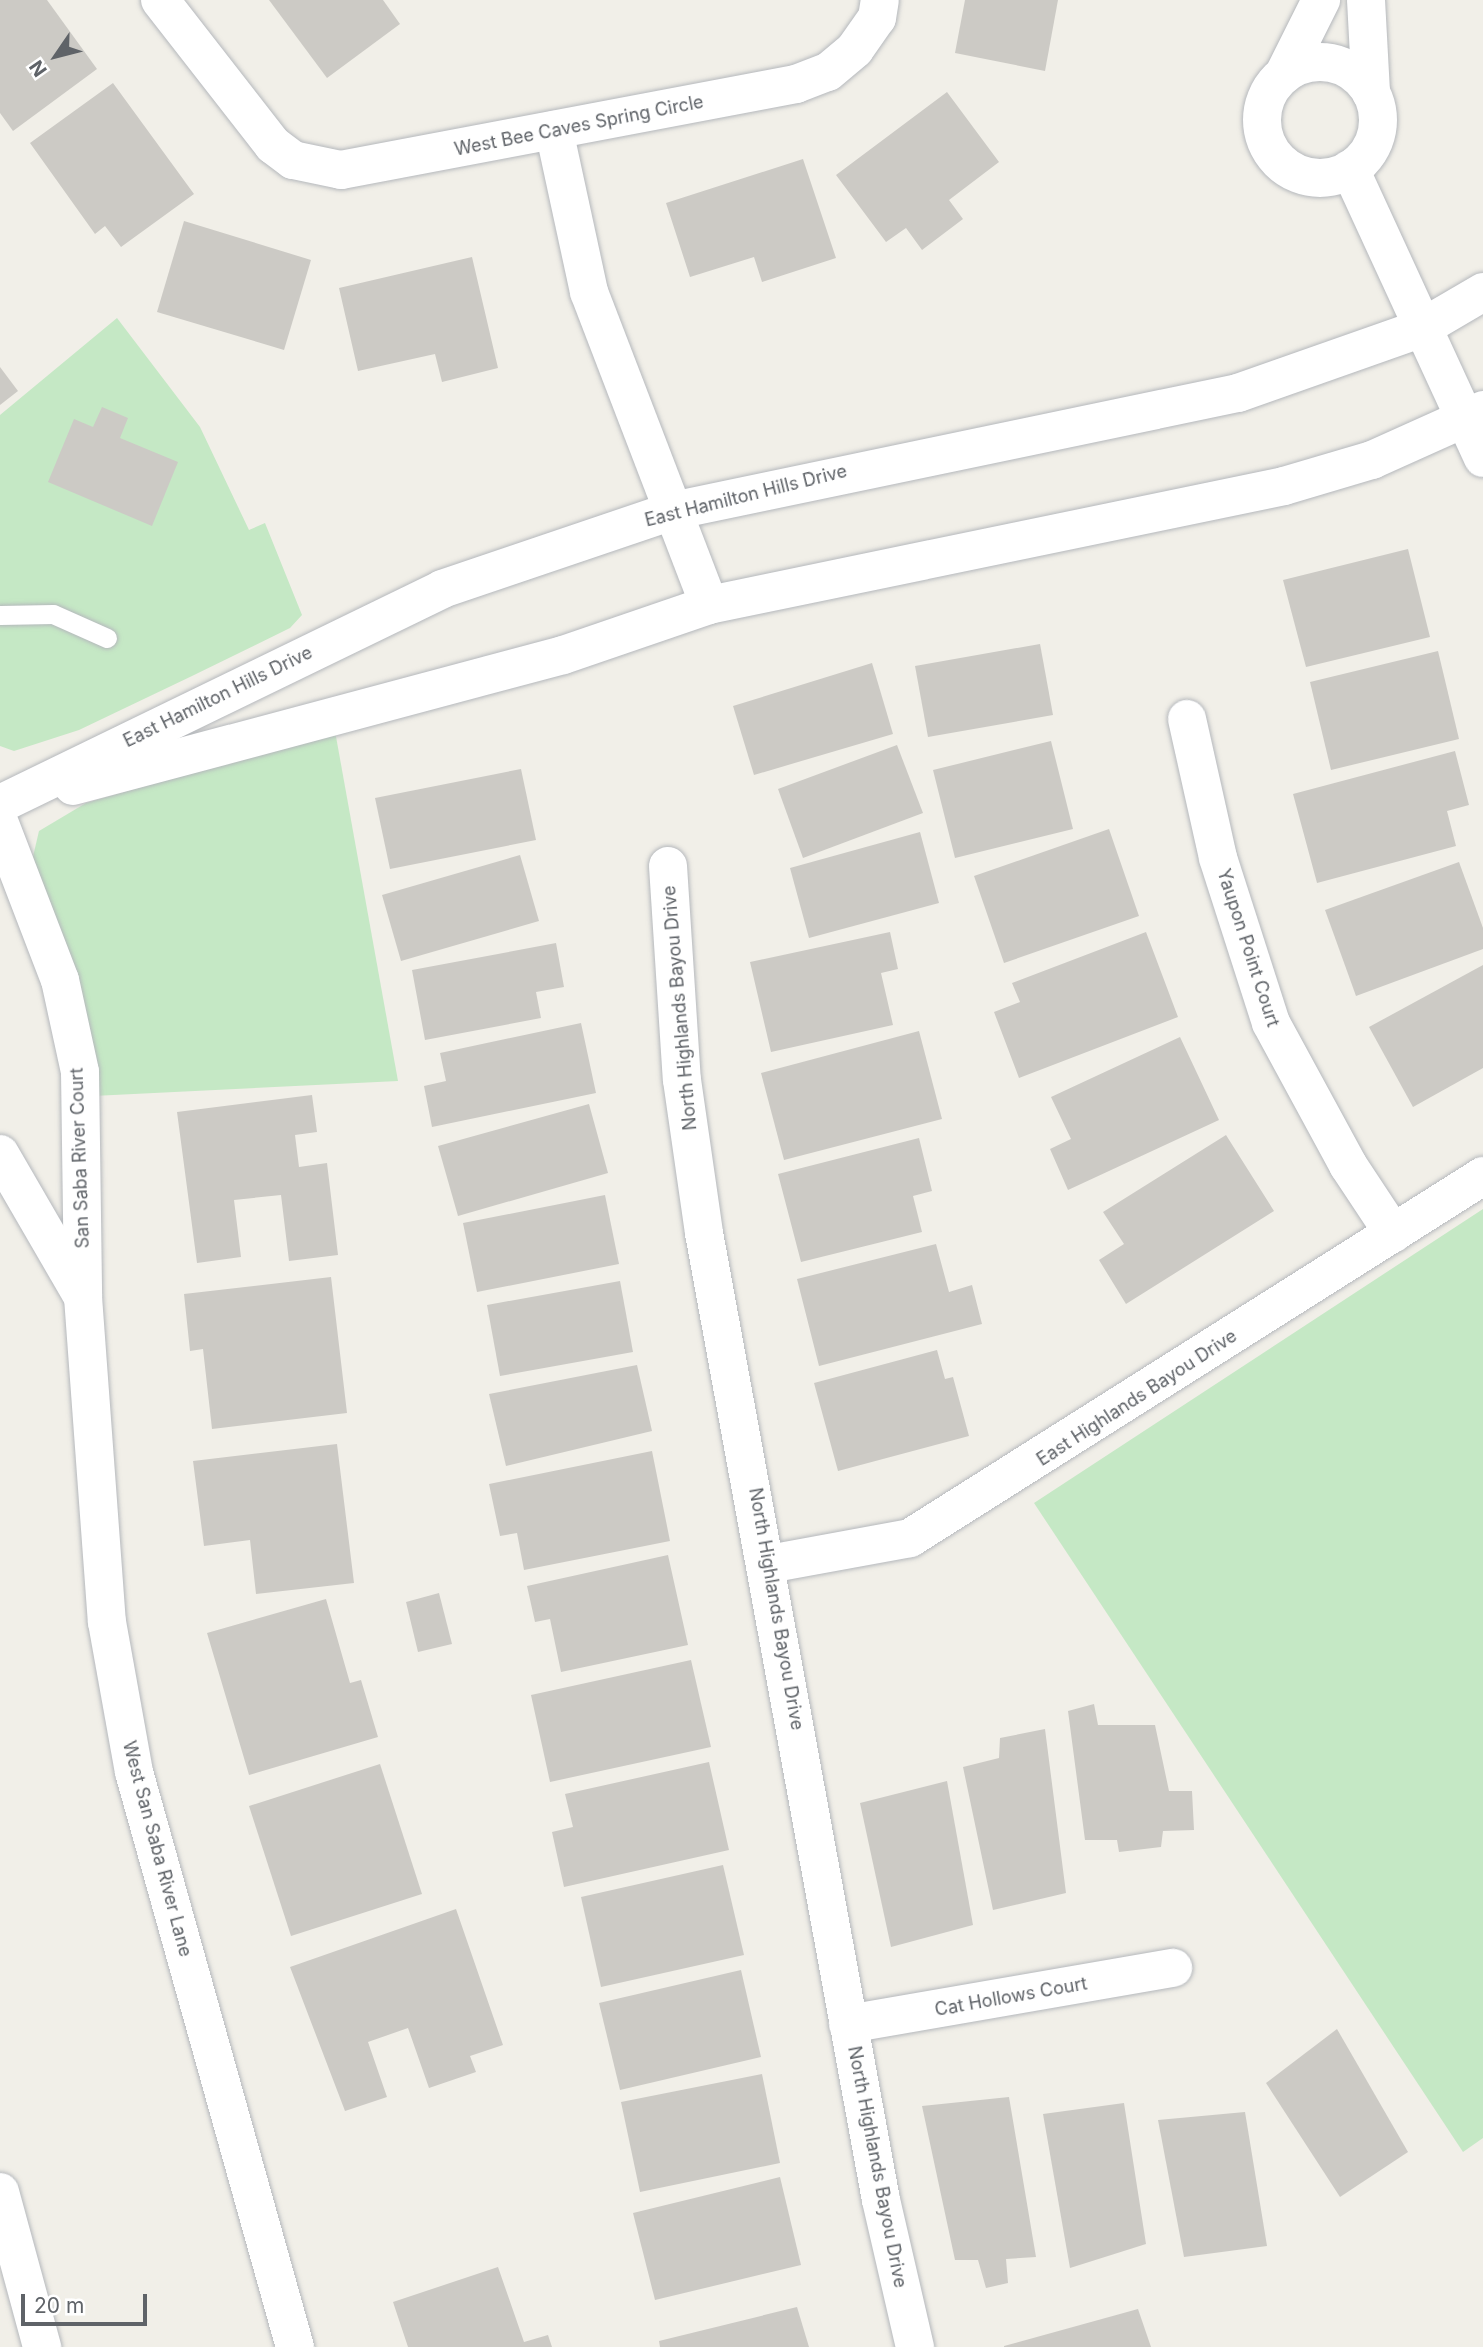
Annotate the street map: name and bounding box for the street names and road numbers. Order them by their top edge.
street label: West Bee Caves Spring Circle [453,91,705,161]
street label: East Hamilton Hills Drive [643,460,849,532]
street label: East Hamilton Hills Drive [120,642,316,752]
street label: Yaupon Point Court [1212,866,1284,1030]
street label: North Highlands Bayou Drive [659,885,701,1131]
street label: San Saba River Court [66,1067,94,1249]
street label: East Highlands Bayou Drive [1033,1325,1241,1471]
street label: North Highlands Bayou Drive [744,1486,808,1732]
street label: West San Saba River Lane [118,1739,196,1959]
street label: Cat Hollows Court [933,1973,1089,2021]
street label: North Highlands Bayou Drive [843,2044,911,2290]

